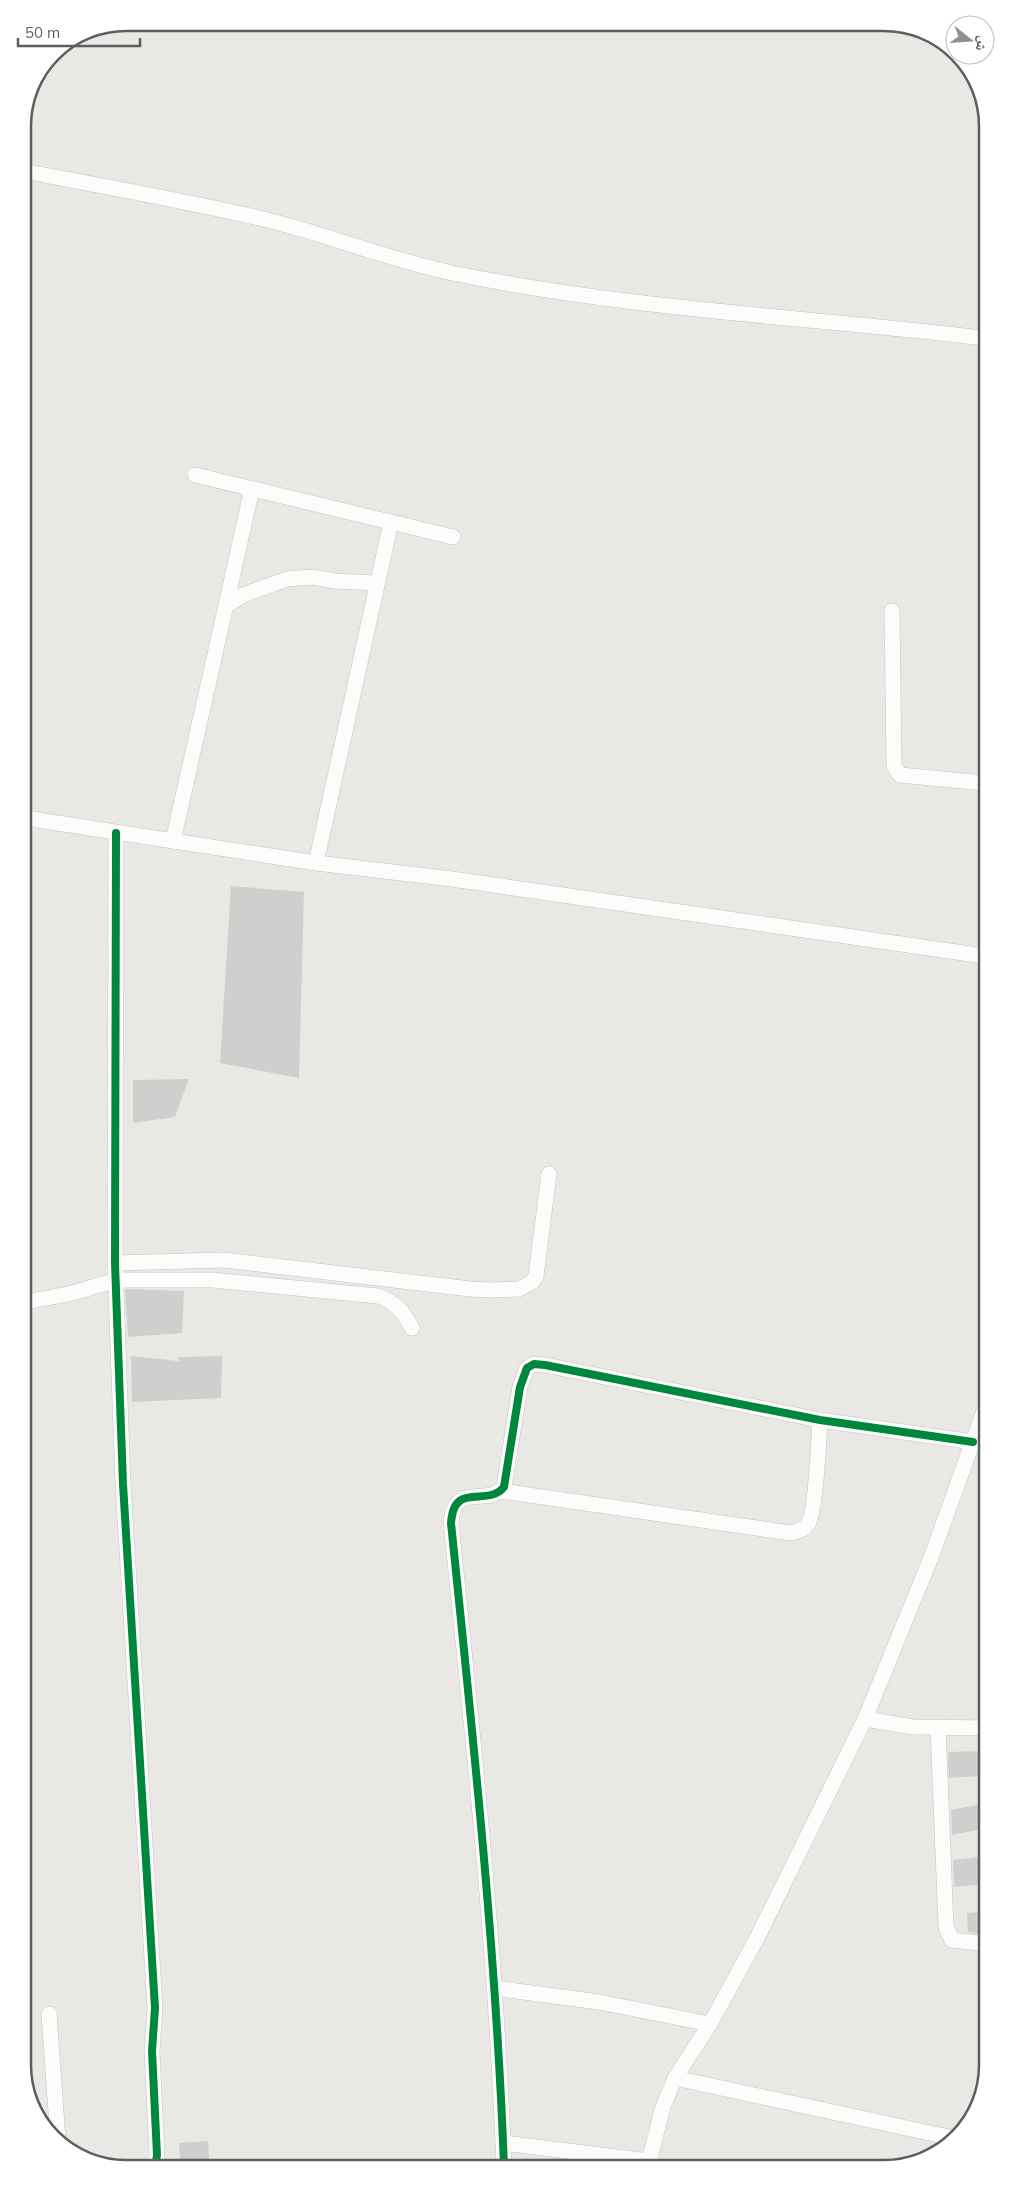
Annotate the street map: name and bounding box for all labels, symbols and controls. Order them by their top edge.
scale bar [18,15,140,47]
north arrow [945,15,995,65]
text: 50 m [25,23,60,42]
text: ش [972,34,993,54]

